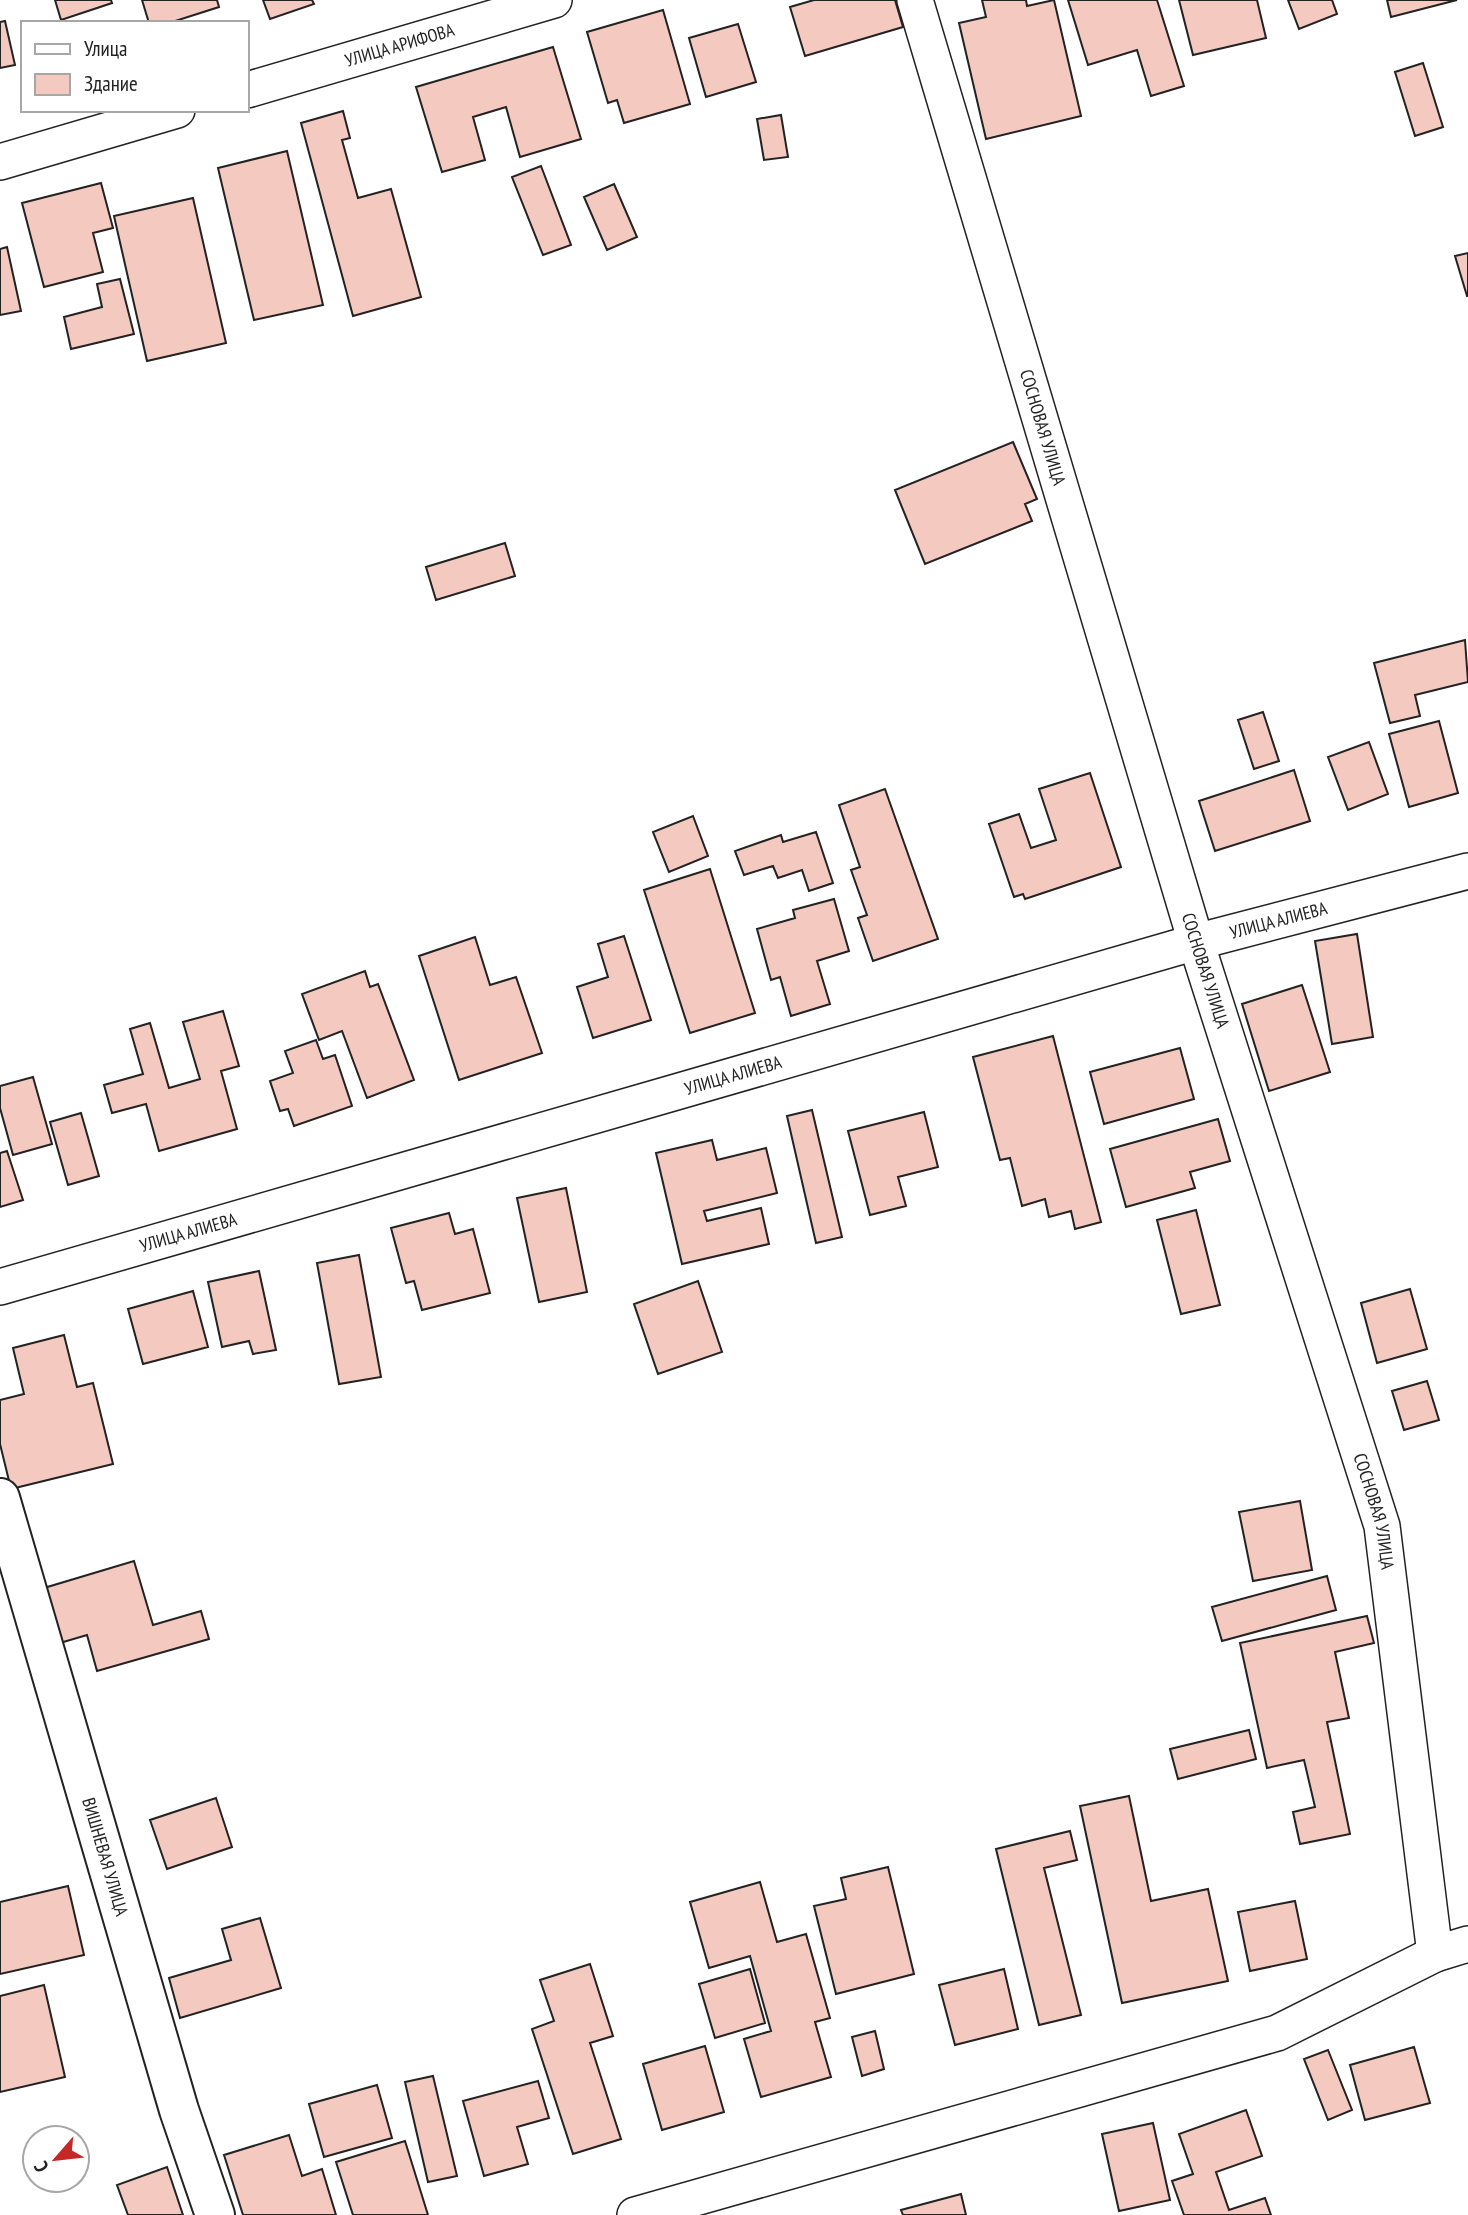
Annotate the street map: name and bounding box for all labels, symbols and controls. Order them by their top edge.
street label: УЛИЦА АРИФОВА [342,18,457,72]
legend [21,21,248,112]
text: Улица [84,35,127,62]
text: Здание [84,70,138,97]
street label: СОСНОВАЯ УЛИЦА [1015,367,1071,488]
street label: УЛИЦА АЛИЕВА [1227,896,1330,944]
street label: СОСНОВАЯ УЛИЦА [1177,910,1235,1031]
street label: УЛИЦА АЛИЕВА [682,1050,785,1100]
street label: УЛИЦА АЛИЕВА [137,1207,240,1257]
street label: СОСНОВАЯ УЛИЦА [1349,1450,1399,1571]
street label: ВИШНЕВАЯ УЛИЦА [77,1795,134,1919]
north arrow [21,2124,91,2194]
text: С [28,2157,54,2176]

